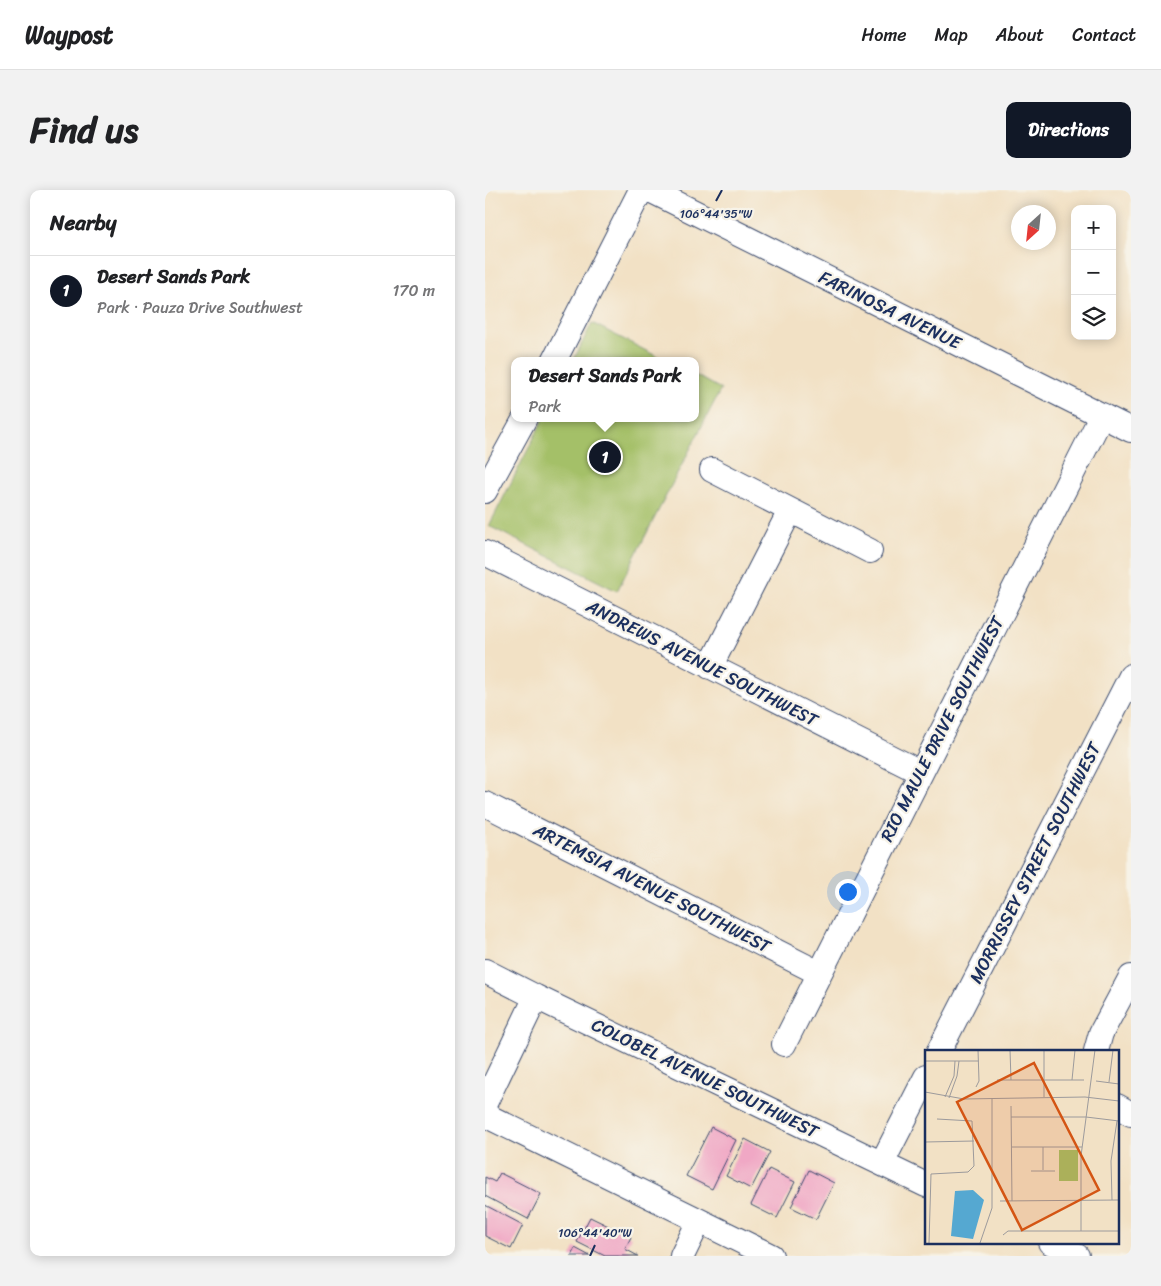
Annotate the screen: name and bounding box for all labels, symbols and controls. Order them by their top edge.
text: Waypost [25,14,113,56]
text: Home [862,19,907,51]
text: Map [935,19,968,51]
text: About [996,19,1044,51]
text: Contact [1072,19,1136,51]
text: Find us [30,99,138,161]
button: Directions [1006,102,1131,158]
text: 106°44'35"W [680,203,753,225]
text: Nearby [50,204,116,242]
north arrow [1011,205,1056,250]
map controls [1071,205,1116,340]
button: + [1071,205,1116,250]
button: − [1071,250,1116,295]
text: Desert Sands Park [97,260,250,293]
street label: FARINOSA AVENUE [813,261,968,359]
text: 1 [63,276,69,305]
text: 170 m [392,276,435,305]
text: Park · Pauza Drive Southwest [97,293,303,322]
button: layers [1071,295,1116,340]
popup [511,357,699,422]
text: Desert Sands Park [528,359,682,392]
text: Park [528,392,561,421]
pin: 1 [589,438,621,476]
street label: ANDREWS AVENUE SOUTHWEST [579,590,825,736]
street label: RIO MAULE DRIVE SOUTHWEST [871,610,1013,848]
street label: MORRISSEY STREET SOUTHWEST [960,736,1110,989]
street label: ARTEMSIA AVENUE SOUTHWEST [527,814,777,962]
your location [835,879,861,905]
street label: COLOBEL AVENUE SOUTHWEST [586,1009,825,1148]
inset map [925,1050,1119,1244]
text: 106°44'40"W [558,1222,632,1244]

